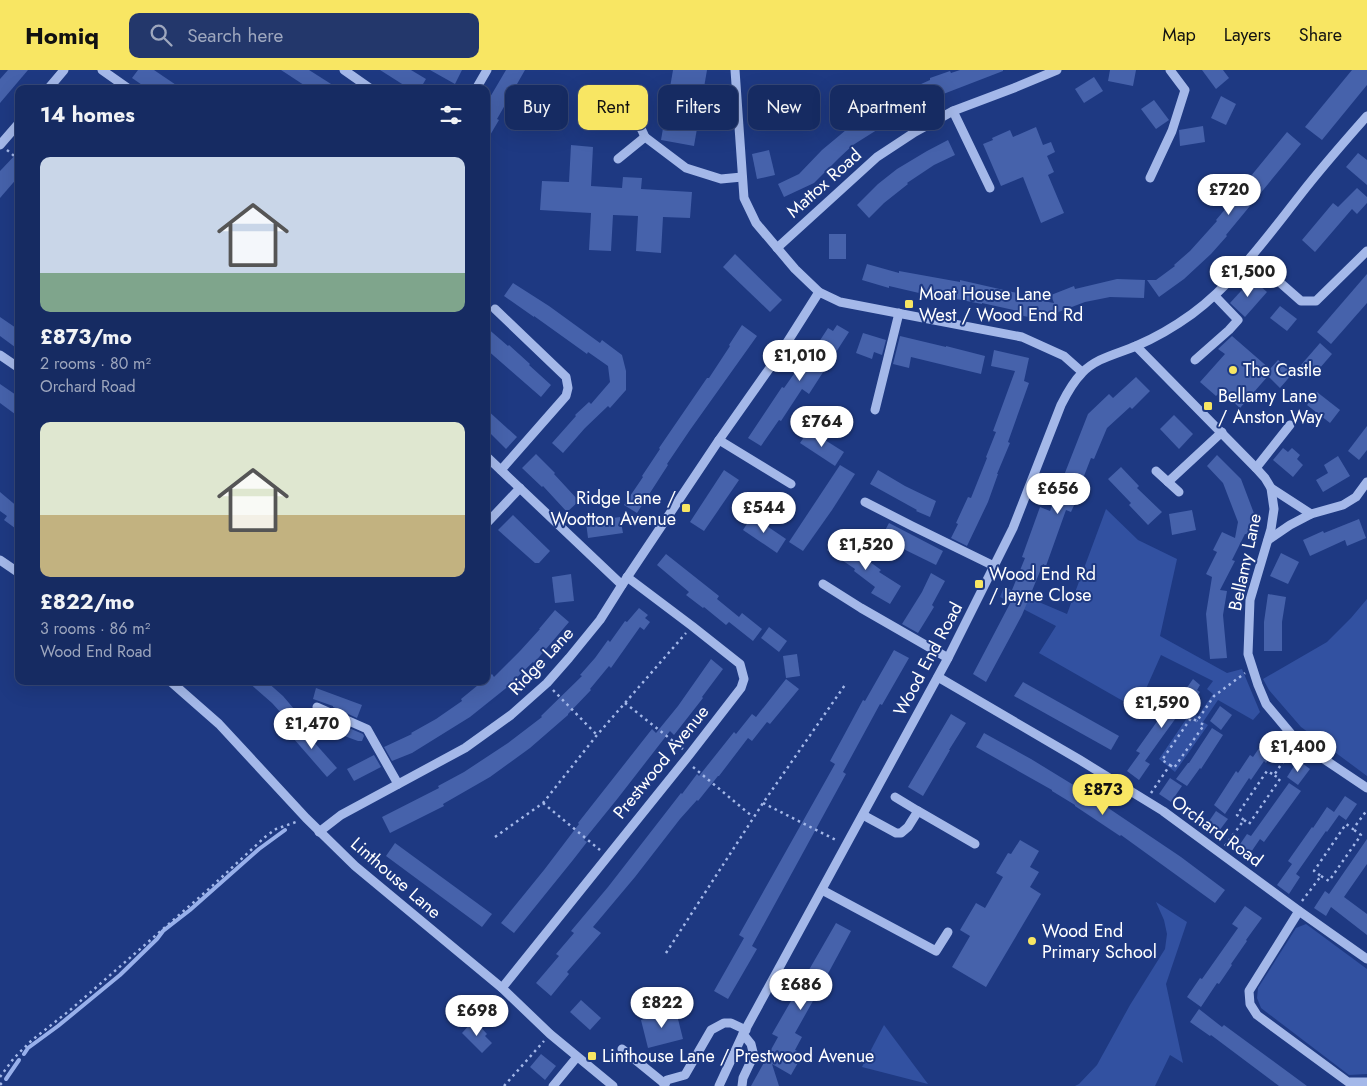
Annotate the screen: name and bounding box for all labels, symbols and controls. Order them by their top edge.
search box [129,13,479,58]
text: Homiq [25,18,99,53]
icon: search [147,21,175,49]
text: Search here [187,22,283,49]
text: Map [1162,22,1196,48]
text: Layers [1224,22,1271,48]
text: Share [1299,22,1342,48]
chip: Buy [505,85,568,130]
chip: Rent [578,85,648,130]
chip: Filters [658,85,738,130]
chip: New [748,85,820,130]
chip: Apartment [830,85,944,130]
text: 14 homes [40,100,135,130]
icon: filters [437,101,465,129]
street label: Mattox Road [781,142,867,224]
pin: £720 [1199,174,1259,216]
text: £720 [1209,178,1249,201]
icon: home [208,190,298,280]
pin: £1,500 [1207,256,1289,298]
text: £1,500 [1221,260,1275,283]
place label: Moat House Lane West / Wood End Rd [919,281,1083,328]
marker: Moat House Lane West / Wood End Rd [903,298,915,310]
text: £873/mo [40,322,132,352]
pin: £1,010 [759,340,841,382]
text: £1,010 [774,344,826,367]
text: 2 rooms · 80 m² [40,352,151,375]
place label: The Castle [1243,357,1321,383]
marker: The Castle [1227,364,1239,376]
text: Orchard Road [40,375,136,398]
place label: Bellamy Lane / Anston Way [1218,383,1323,430]
marker: Bellamy Lane / Anston Way [1202,400,1214,412]
pin: £764 [792,406,852,448]
text: £764 [801,410,843,433]
icon: home [208,455,298,545]
pin: £656 [1028,472,1088,515]
text: £656 [1037,477,1079,500]
place label: Ridge Lane / Wootton Avenue [551,485,676,532]
pin: £544 [734,492,794,534]
text: £544 [743,496,785,519]
marker: Ridge Lane / Wootton Avenue [680,502,692,514]
street label: Bellamy Lane [1222,511,1268,613]
pin: £1,520 [825,528,907,571]
text: £1,520 [839,533,893,556]
place label: Wood End Rd / Jayne Close [989,561,1096,608]
marker: Wood End Rd / Jayne Close [973,578,985,590]
text: £822/mo [40,587,134,617]
street label: Wood End Road [887,597,969,721]
text: 3 rooms · 86 m² [40,617,150,640]
street label: Ridge Lane [502,621,580,701]
text: Wood End Road [40,640,152,663]
pin: £1,590 [1121,686,1203,729]
text: £1,590 [1135,691,1189,714]
street label: Prestwood Avenue [607,700,715,824]
pin: £1,470 [271,708,353,750]
text: £1,470 [285,712,339,735]
pin: £1,400 [1257,730,1339,773]
text: £1,400 [1270,735,1326,758]
pin: £873 [1073,774,1133,816]
text: £873 [1083,778,1123,801]
street label: Orchard Road [1166,789,1268,873]
street label: Linthouse Lane [345,831,447,925]
place label: Wood End Primary School [1042,918,1157,965]
marker: Wood End Primary School [1026,935,1038,947]
pin: £686 [771,968,831,1011]
text: £686 [780,973,822,996]
pin: £822 [632,986,692,1029]
text: £822 [642,991,682,1014]
pin: £698 [447,994,507,1037]
text: £698 [456,999,498,1022]
place label: Linthouse Lane / Prestwood Avenue [602,1043,874,1069]
marker: Linthouse Lane / Prestwood Avenue [586,1050,598,1062]

